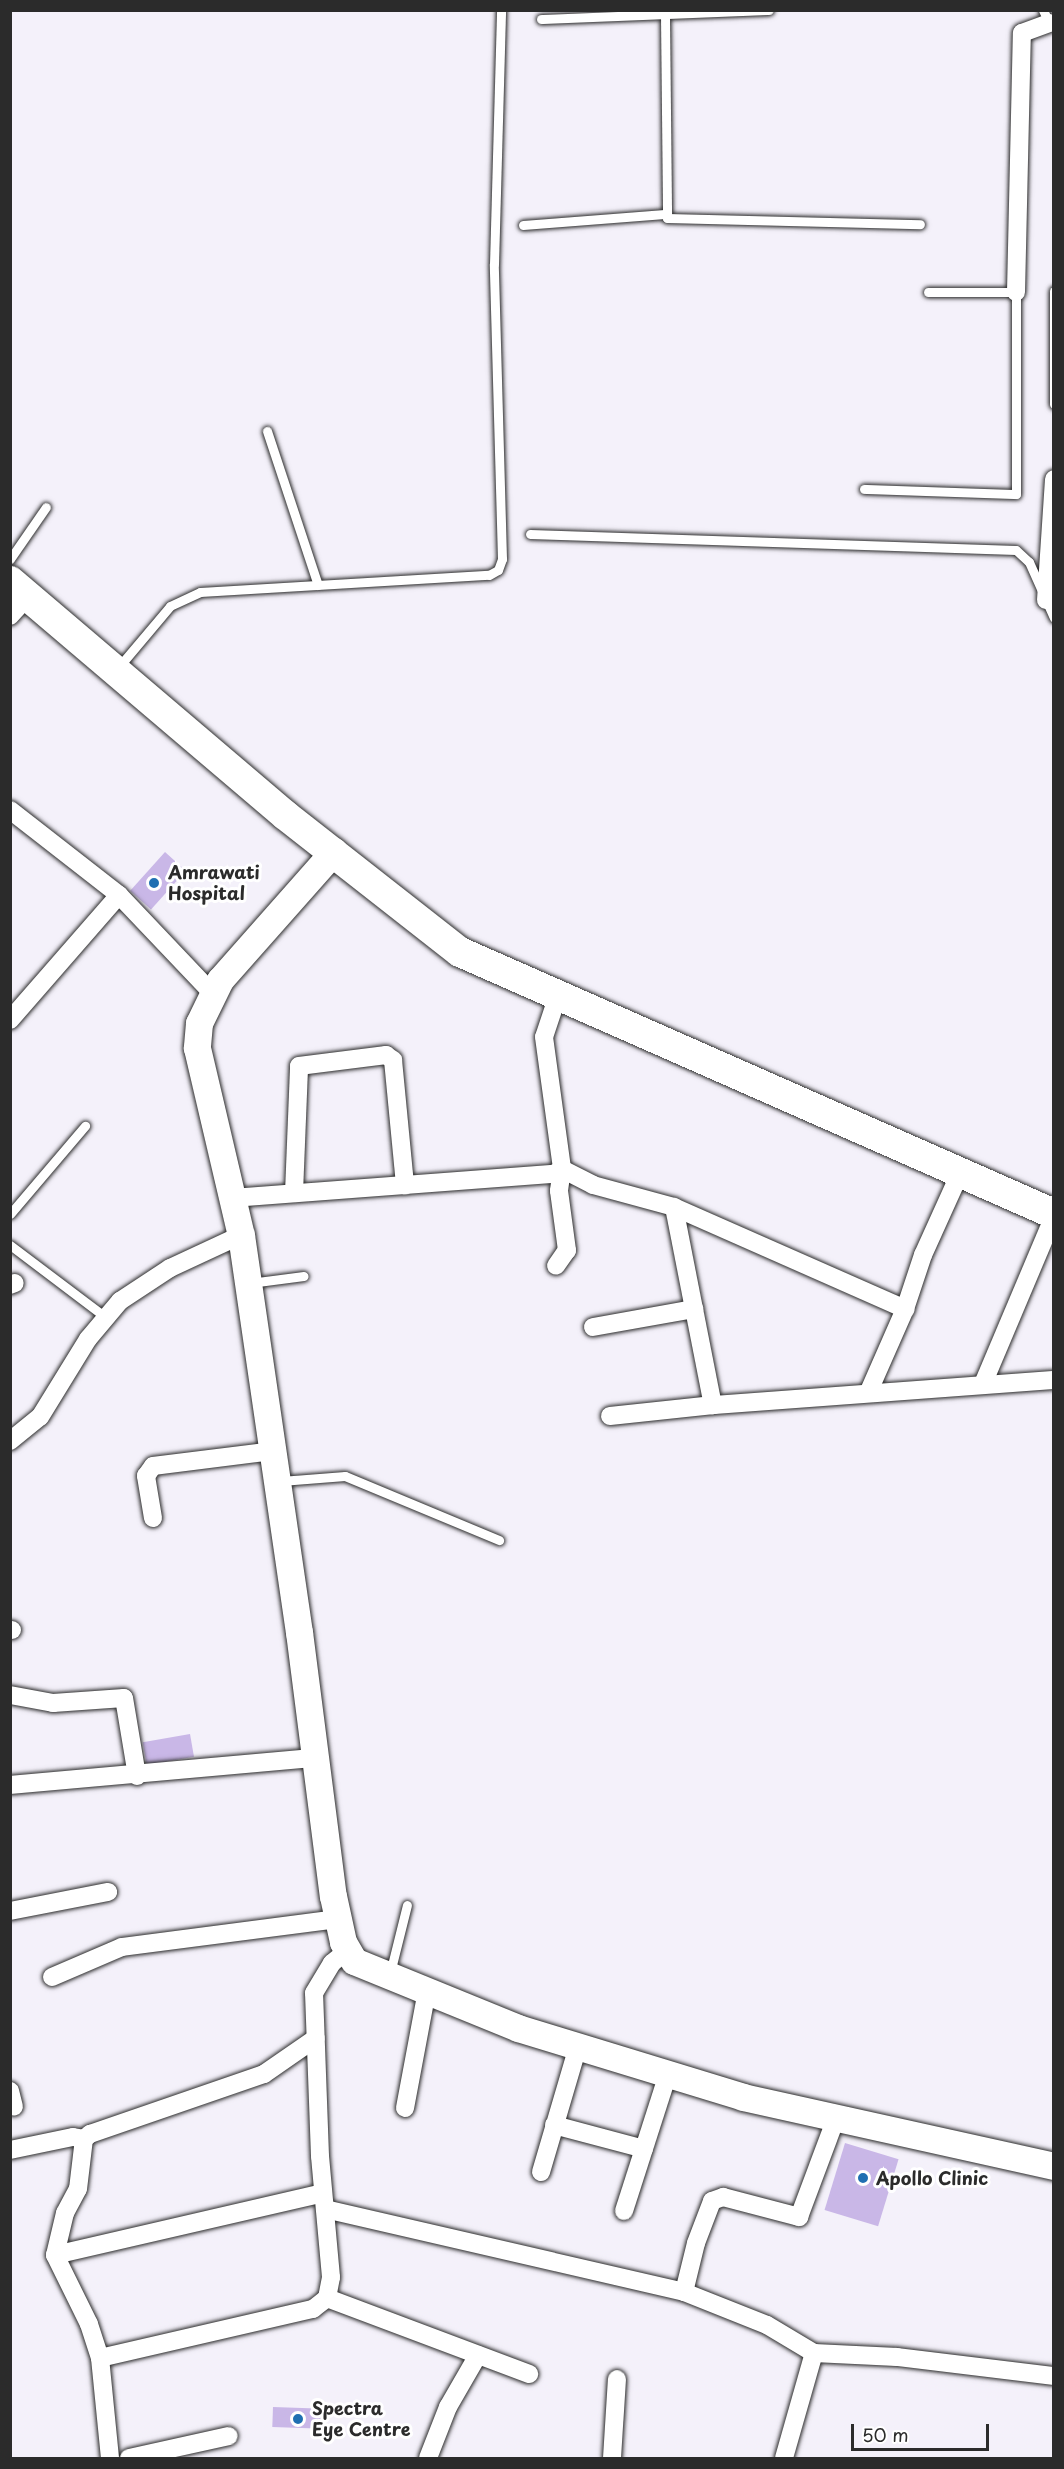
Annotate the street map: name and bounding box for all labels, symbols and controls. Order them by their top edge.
place label: Amrawati Hospital [168,862,260,904]
marker: Amrawati Hospital [145,874,163,892]
place label: Apollo Clinic [876,2167,989,2189]
marker: Apollo Clinic [854,2169,872,2187]
place label: Spectra Eye Centre [312,2398,411,2440]
marker: Spectra Eye Centre [289,2410,307,2428]
scale bar [854,2412,992,2450]
text: 50 m [862,2421,909,2448]

